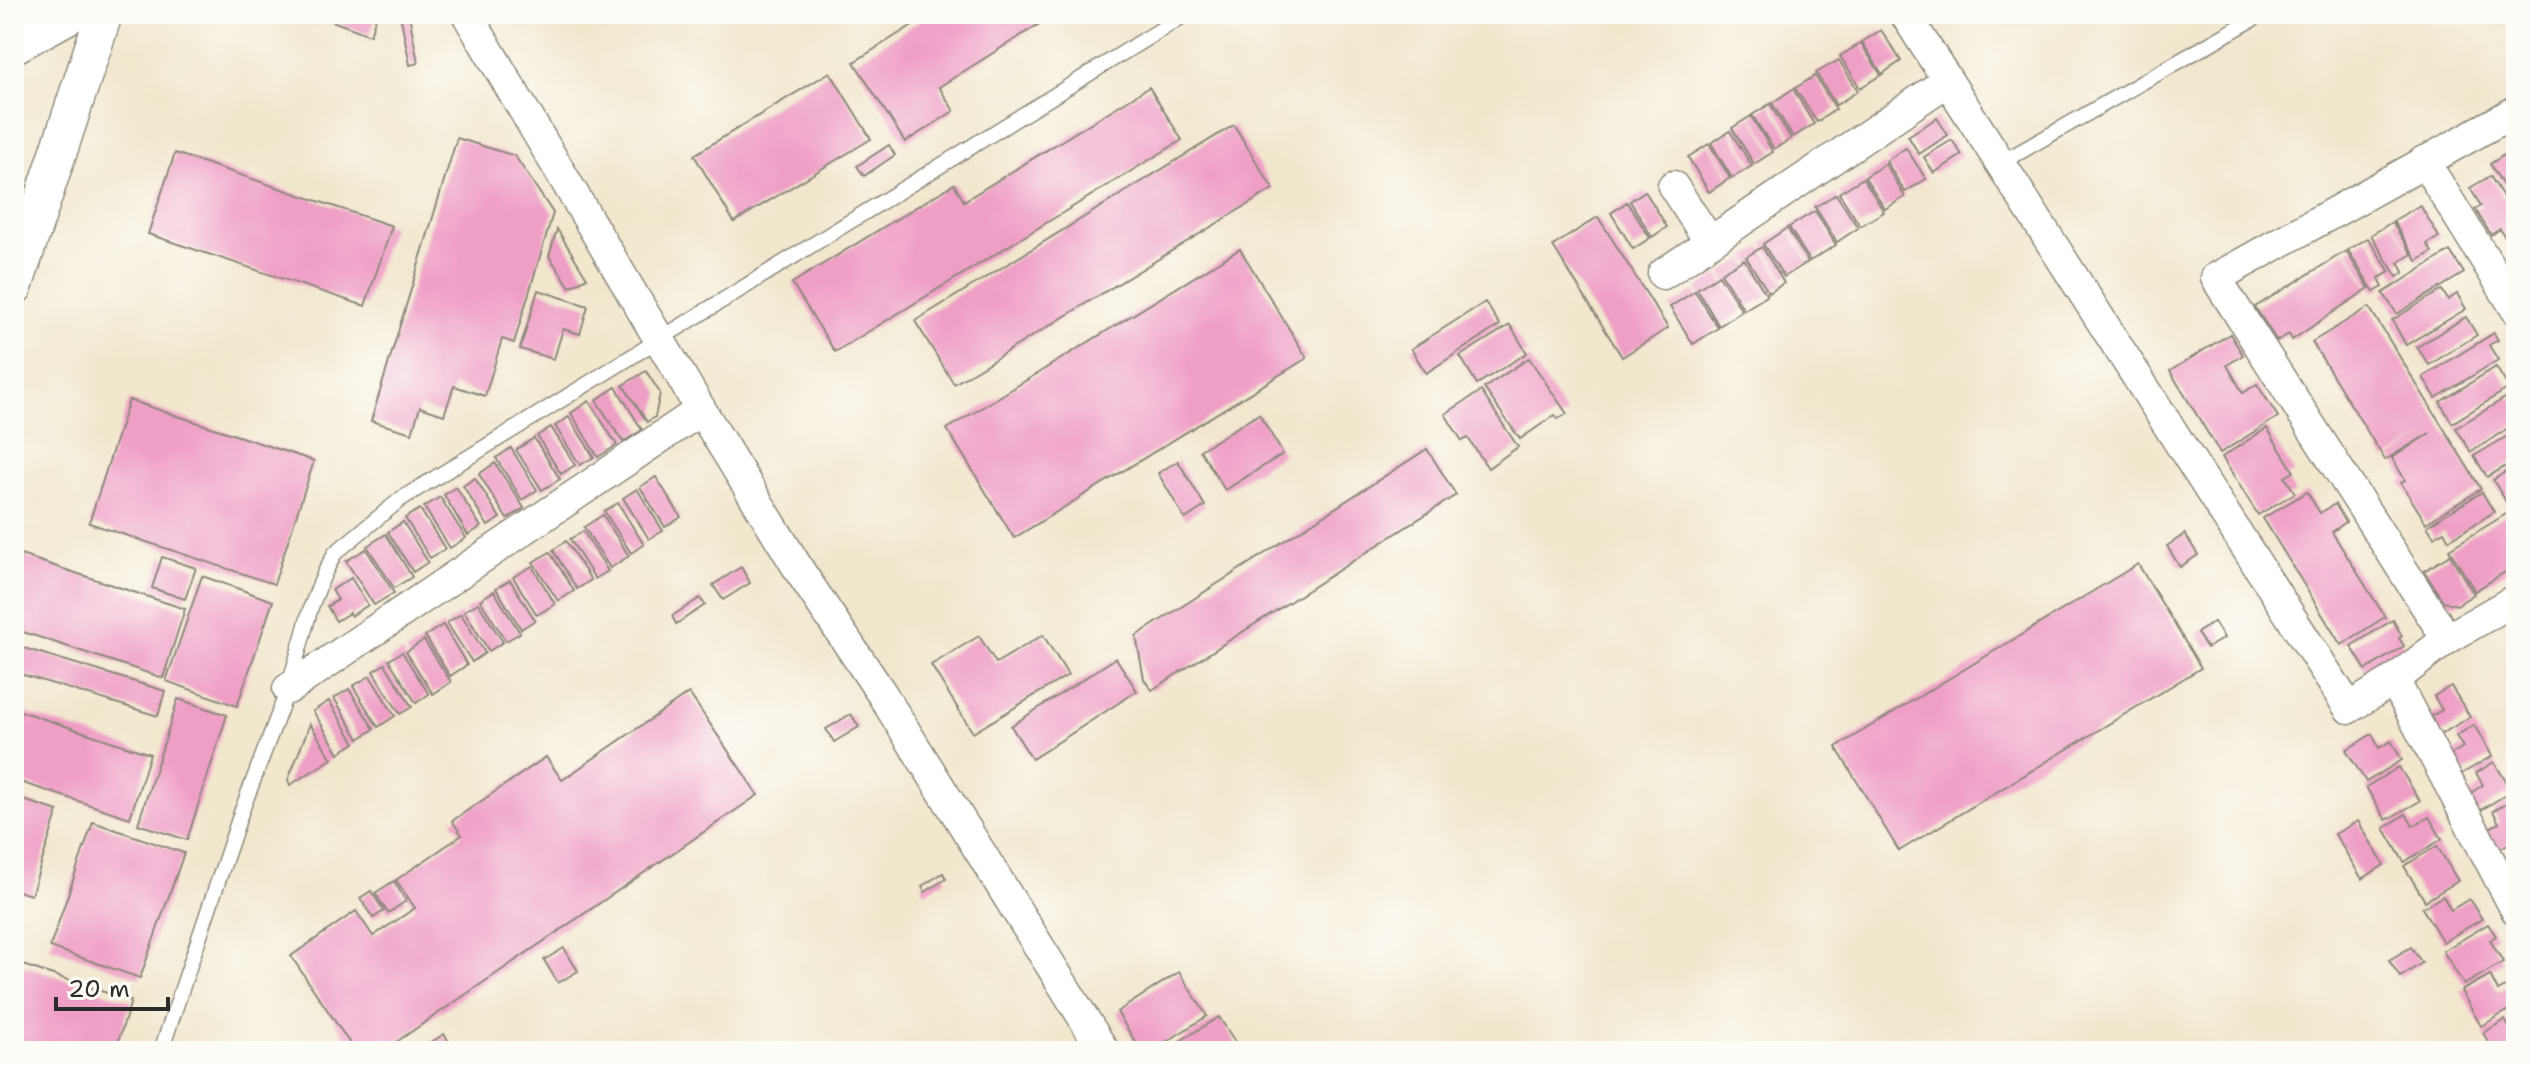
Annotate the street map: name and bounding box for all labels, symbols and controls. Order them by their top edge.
scale bar [56,961,168,1011]
text: 20 m [68,973,130,1005]

